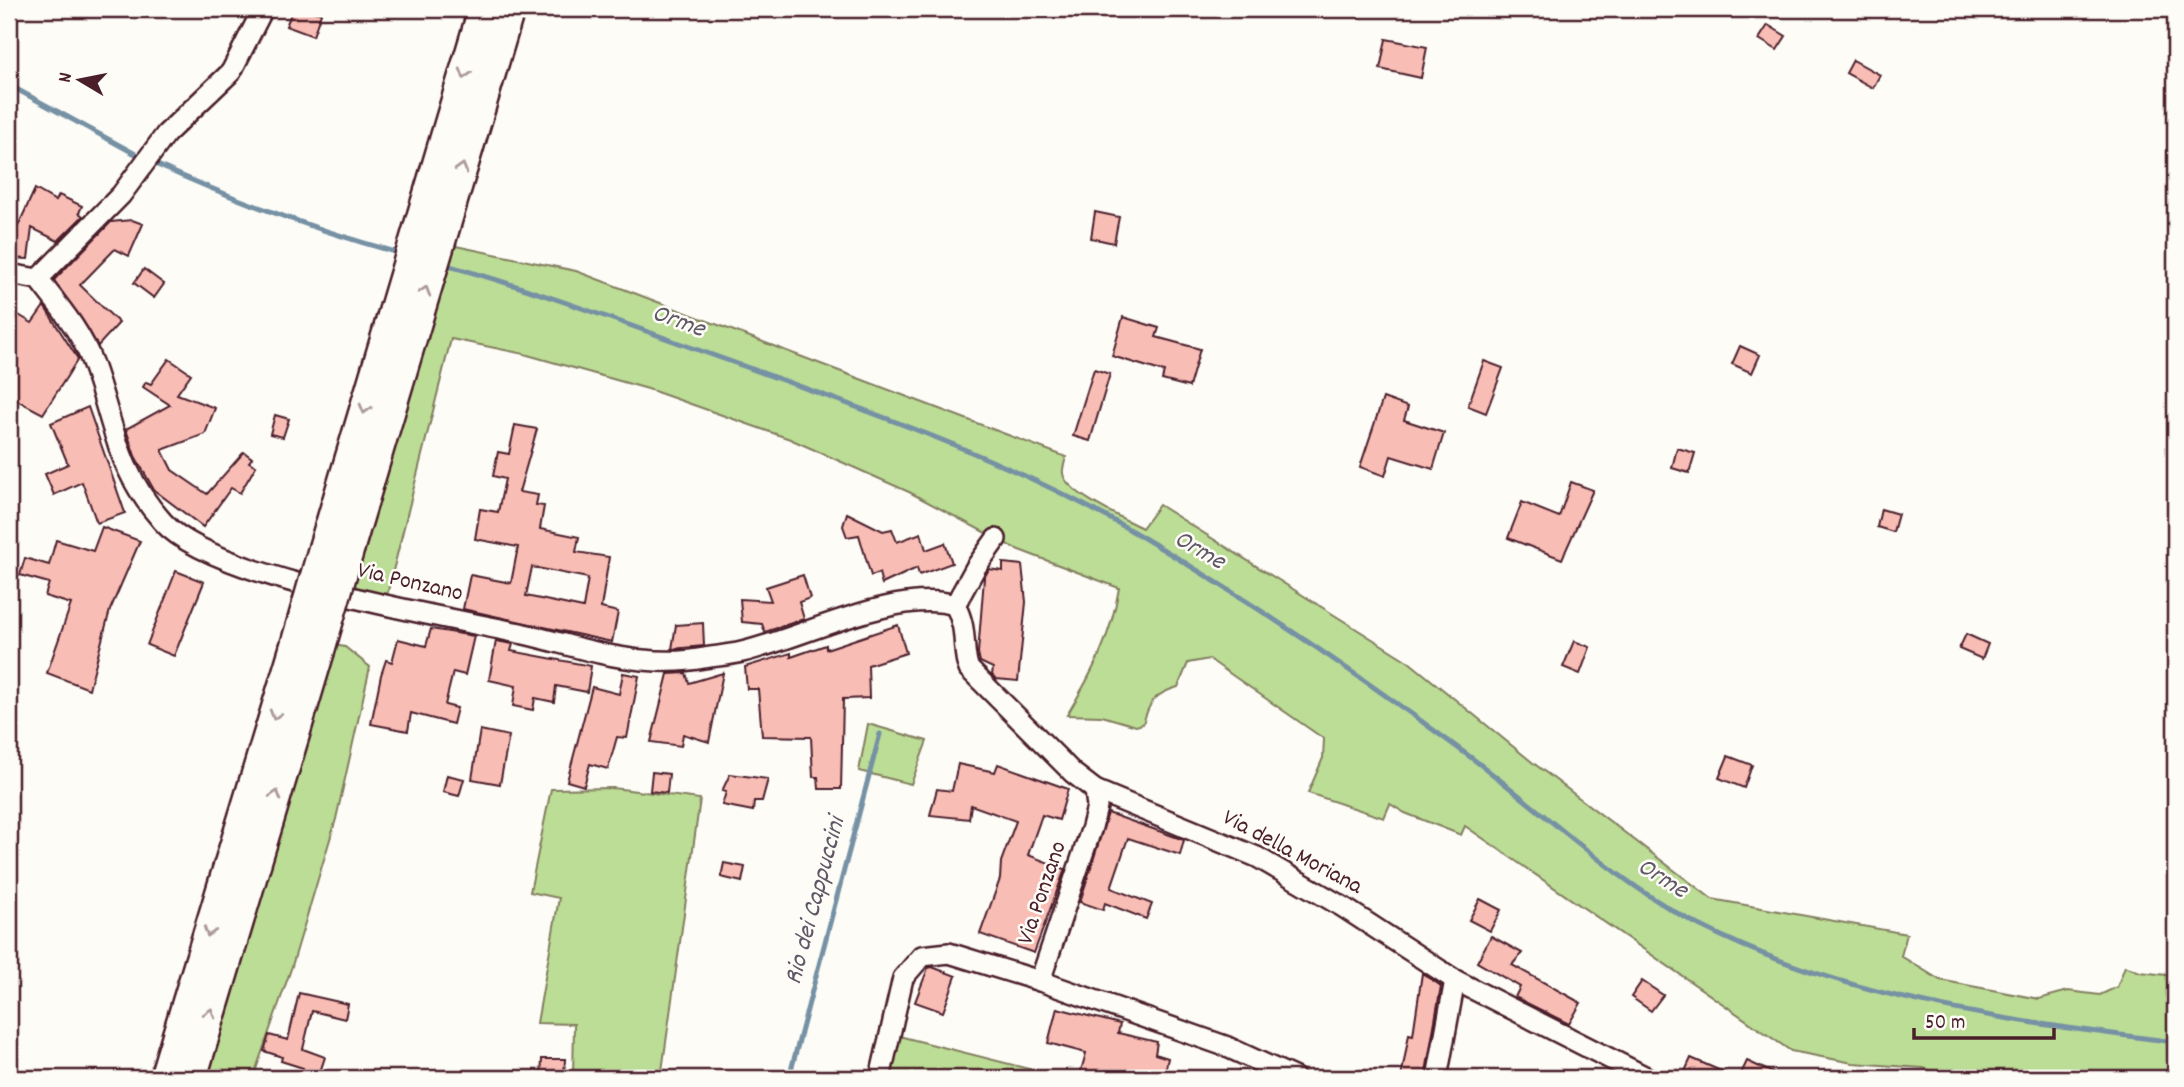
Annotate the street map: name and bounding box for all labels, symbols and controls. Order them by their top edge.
north arrow [46,46,116,116]
one-way arrow [458,68,473,80]
text: N [53,71,81,85]
one-way arrow [454,162,468,174]
one-way arrow [417,285,432,297]
water label: Orme [646,295,711,349]
one-way arrow [359,402,374,414]
water label: Orme [1166,522,1233,581]
street label: Via Ponzano [354,554,466,612]
one-way arrow [268,708,283,720]
one-way arrow [267,789,282,801]
street label: Via della Moriana [1216,802,1369,905]
water label: Rio dei Cappuccini [776,809,857,989]
street label: Via Ponzano [1009,837,1077,949]
water label: Orme [1629,849,1696,910]
one-way arrow [203,926,218,938]
scale bar [1914,996,2054,1040]
one-way arrow [202,1007,217,1019]
text: 50 m [1925,1009,1965,1039]

